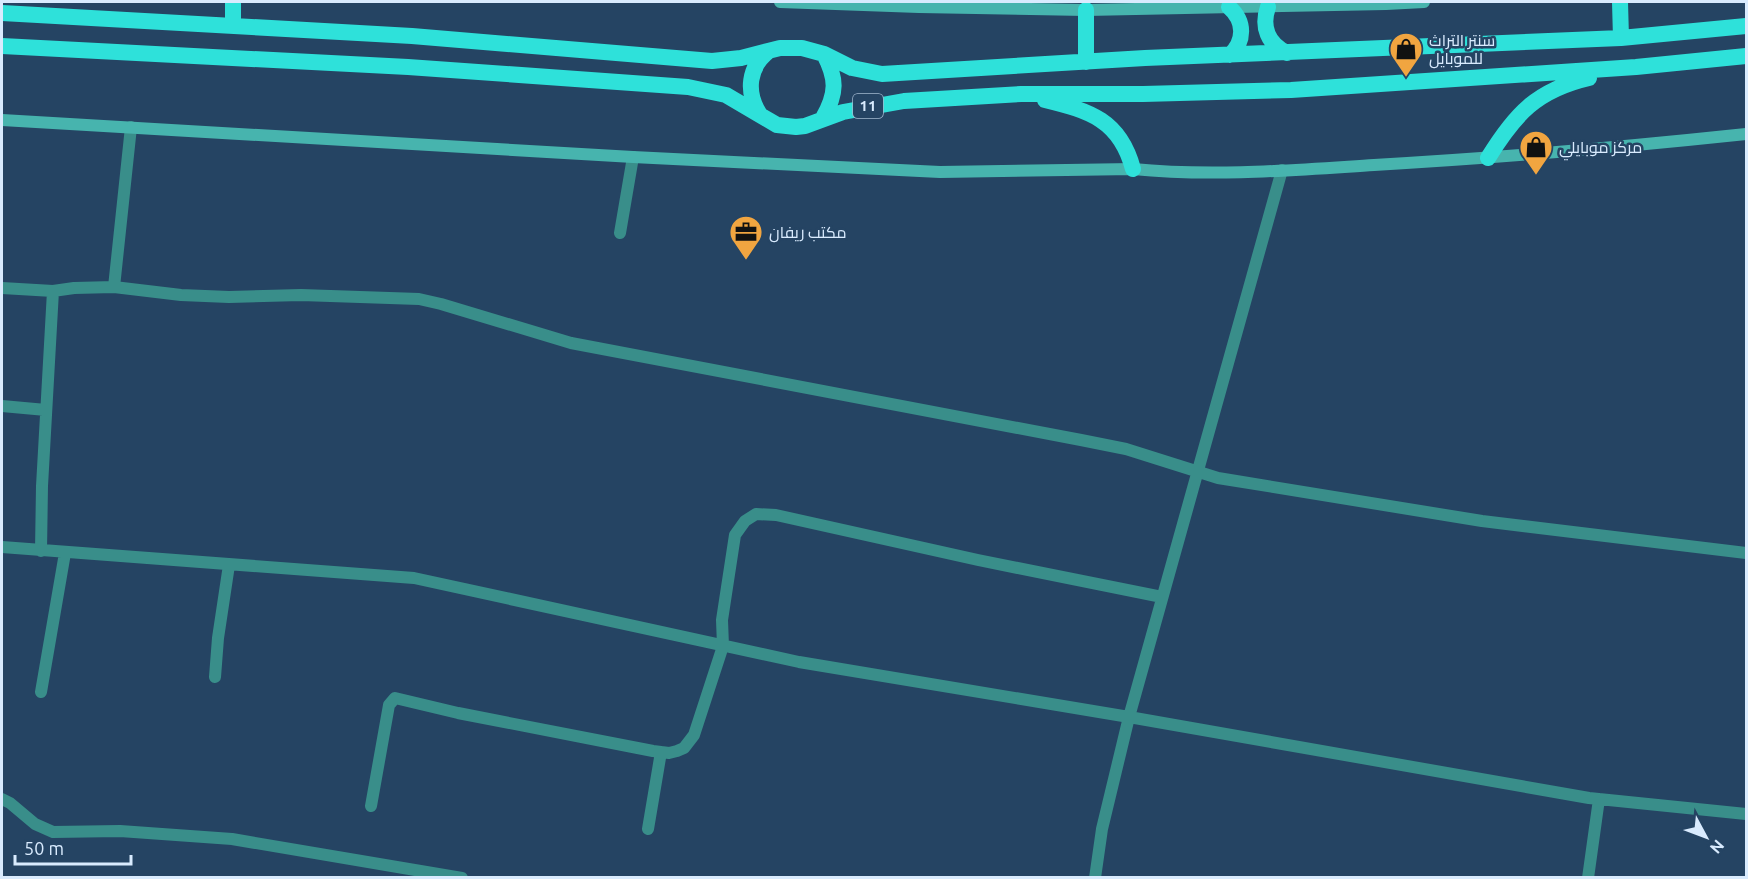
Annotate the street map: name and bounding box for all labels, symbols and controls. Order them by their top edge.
shop icon: سنتر التراث للموبايل [1388,31,1424,78]
place label: سنتر التراث للموبايل [1429,31,1495,69]
road number: 11 [853,94,883,118]
shop icon: مركز موبايلي [1518,129,1554,176]
place label: مركز موبايلي [1559,138,1642,161]
office icon: مكتب ريفان [728,214,764,261]
place label: مكتب ريفان [769,223,847,243]
north arrow [1676,807,1736,867]
scale bar [15,828,130,866]
text: N [1707,836,1728,857]
text: 50 m [24,838,64,858]

